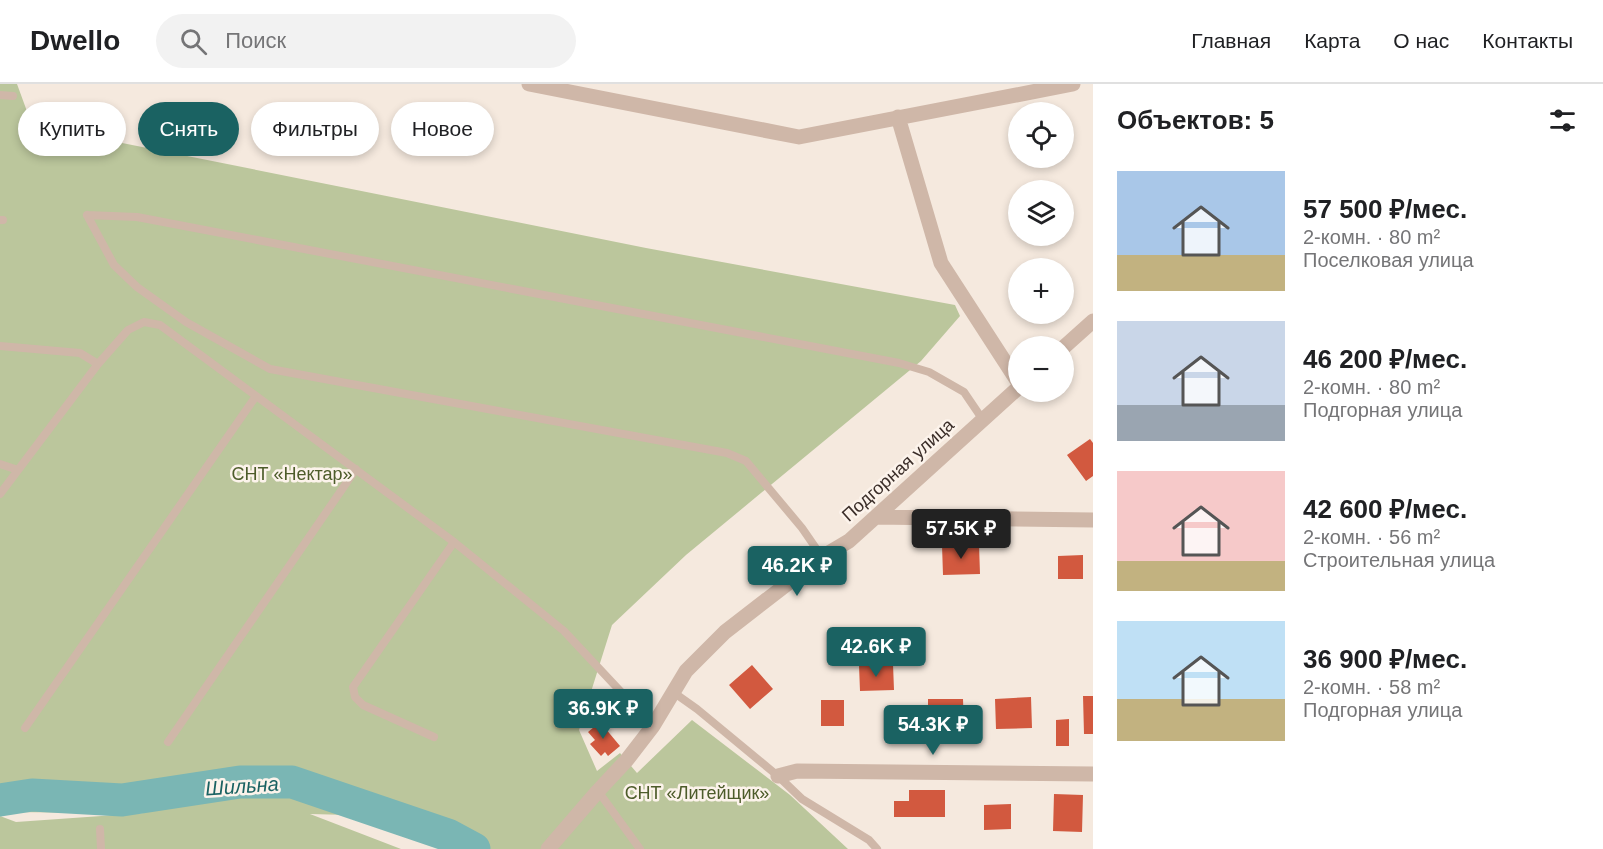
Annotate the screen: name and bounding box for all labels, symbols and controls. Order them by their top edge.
search box [156,14,576,68]
text: Dwello [30,25,120,56]
icon: search [177,25,210,58]
text: Поиск [225,28,286,53]
text: Главная [1191,29,1271,52]
text: Карта [1304,29,1360,52]
text: О нас [1393,29,1449,52]
text: Контакты [1482,29,1573,52]
chip: Купить [18,102,126,156]
chip: Снять [138,102,239,156]
chip: Фильтры [251,102,379,156]
chip: Новое [391,102,494,156]
map controls [1008,102,1074,402]
button: locate [1008,102,1074,168]
icon: filters [1546,104,1579,137]
text: Объектов: 5 [1117,105,1274,135]
button: layers [1008,180,1074,246]
text: 57 500 ₽/мес. [1303,194,1467,224]
icon: home [1165,195,1237,267]
text: 2-комн. · 80 m² [1303,226,1440,248]
text: Поселковая улица [1303,249,1474,271]
button: + [1008,258,1074,324]
button: − [1008,336,1074,402]
text: 46 200 ₽/мес. [1303,344,1467,374]
icon: home [1165,345,1237,417]
text: 2-комн. · 80 m² [1303,376,1440,398]
text: Подгорная улица [1303,399,1462,421]
street label: Подгорная улица [838,414,959,525]
park label: СНТ «Нектар» [231,464,353,484]
text: 42 600 ₽/мес. [1303,494,1467,524]
icon: home [1165,495,1237,567]
pin: 57.5K ₽ [906,509,1016,560]
text: 57.5K ₽ [926,517,996,539]
text: 2-комн. · 56 m² [1303,526,1440,548]
pin: 46.2K ₽ [742,546,852,597]
text: Строительная улица [1303,549,1495,571]
text: 46.2K ₽ [762,554,832,576]
pin: 42.6K ₽ [821,627,931,678]
text: 42.6K ₽ [841,635,911,657]
text: 36 900 ₽/мес. [1303,644,1467,674]
icon: home [1165,645,1237,717]
text: 2-комн. · 58 m² [1303,676,1440,698]
pin: 36.9K ₽ [548,689,658,740]
text: 36.9K ₽ [568,697,638,719]
text: Подгорная улица [1303,699,1462,721]
pin: 54.3K ₽ [878,705,988,756]
text: 54.3K ₽ [898,713,968,735]
water label: Шильна [205,772,279,800]
park label: СНТ «Литейщик» [625,783,769,803]

